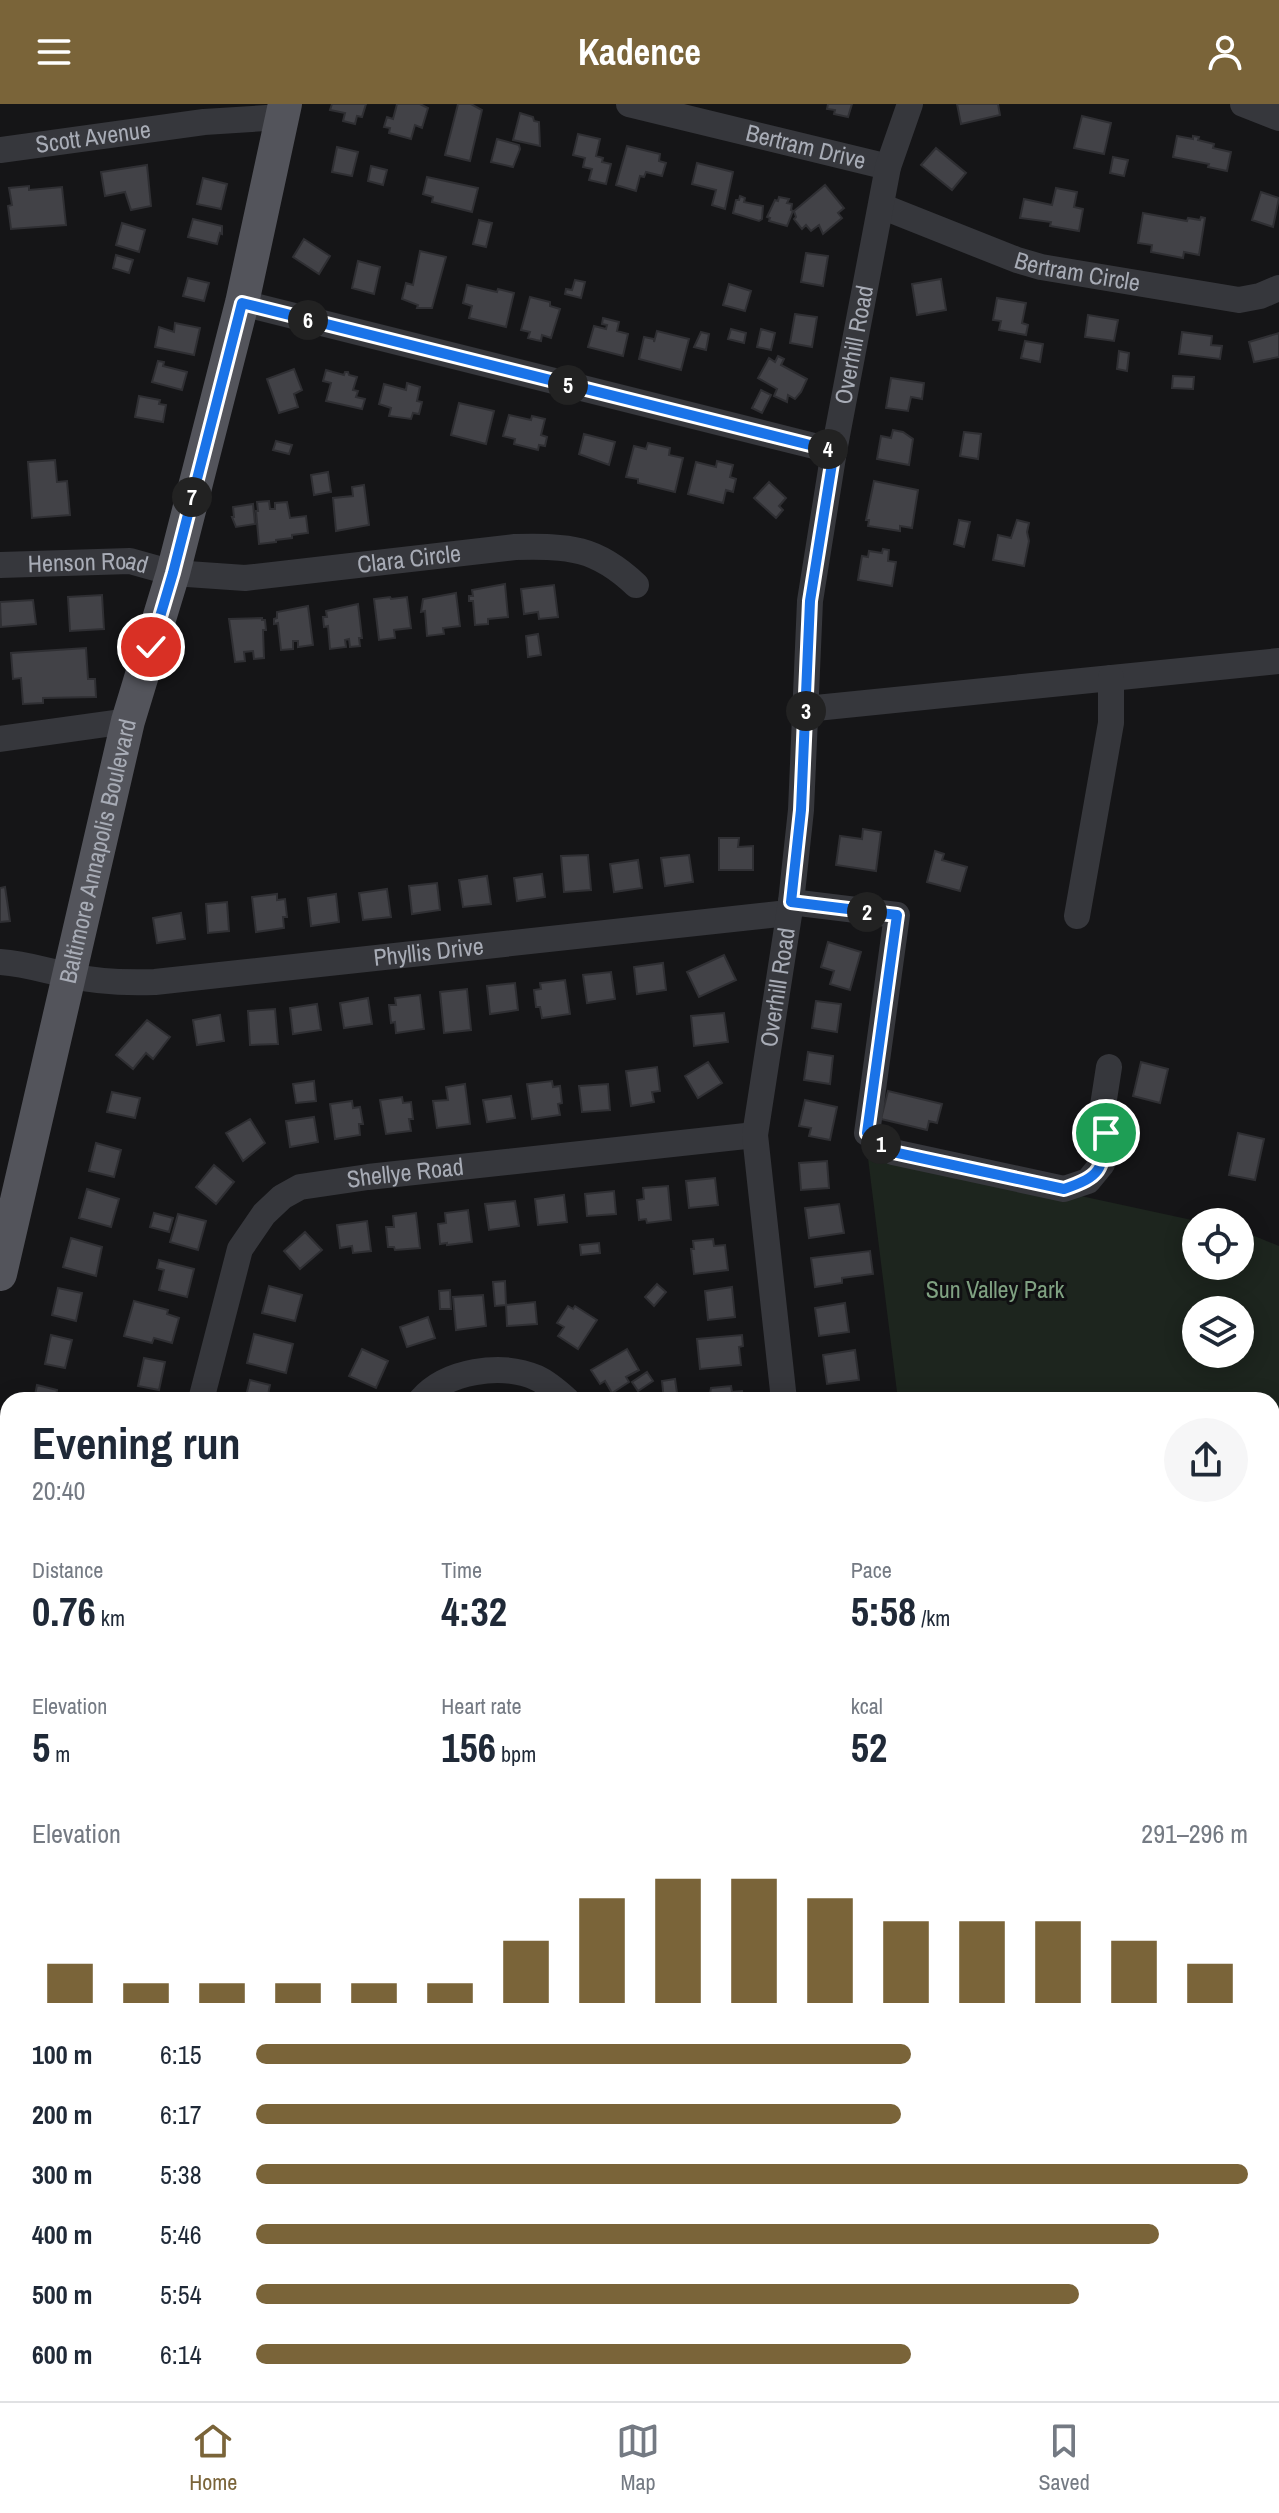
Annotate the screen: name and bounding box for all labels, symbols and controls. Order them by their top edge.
text: Kadence [578,28,701,76]
icon: menu [32,30,76,74]
icon: person [1203,30,1247,74]
street label: Scott Avenue [33,113,153,160]
street label: Bertram Drive [743,116,869,176]
street label: Bertram Circle [1011,243,1143,298]
street label: Overhill Road [826,283,880,407]
pin: 6 [288,300,328,340]
text: 6 [303,305,313,335]
pin: 5 [548,365,588,405]
text: 5 [563,370,573,400]
pin: 4 [808,429,848,469]
text: 4 [823,434,833,464]
pin: 7 [172,477,212,517]
text: 7 [187,482,197,512]
street label: Clara Circle [355,536,462,580]
street label: Henson Road [27,544,152,580]
pin [117,613,185,681]
icon: check [129,625,173,669]
pin: 3 [786,691,826,731]
text: 3 [801,696,811,726]
street label: Baltimore Annapolis Boulevard [51,716,143,986]
pin: 2 [847,892,887,932]
text: 2 [862,897,872,927]
street label: Overhill Road [752,925,802,1049]
street label: Phyllis Drive [372,929,485,973]
pin [1072,1099,1140,1167]
icon: arrive [1084,1111,1128,1155]
pin: 1 [861,1124,901,1164]
text: 1 [876,1129,886,1159]
street label: Shellye Road [345,1150,465,1195]
map controls [1182,1208,1254,1368]
button: locate [1182,1208,1254,1280]
park label: Sun Valley Park [926,1273,1064,1305]
button: layers [1182,1296,1254,1368]
text: Evening run [32,1413,241,1473]
button: share [1164,1418,1248,1502]
text: 20:40 [32,1473,85,1508]
text: Distance [32,1555,103,1585]
text: Time [441,1555,482,1585]
text: Pace [851,1555,892,1585]
text: 0.76 [32,1585,96,1638]
text: 4:32 [441,1585,507,1638]
text: 5:58 [851,1585,916,1638]
text: km [96,1603,125,1633]
text: /km [916,1603,950,1633]
text: Elevation [32,1691,107,1721]
text: Heart rate [441,1691,522,1721]
text: kcal [851,1691,883,1721]
text: 5 [32,1721,50,1774]
text: 156 [441,1721,496,1774]
text: 52 [851,1721,887,1774]
text: m [50,1739,70,1769]
text: bpm [496,1739,536,1769]
text: Elevation [32,1816,121,1851]
text: 291–296 m [1141,1816,1248,1851]
text: 100 m [32,2037,92,2072]
text: 6:15 [160,2037,202,2072]
text: 200 m [32,2097,92,2132]
text: 6:17 [160,2097,202,2132]
text: 300 m [32,2157,92,2192]
text: 5:38 [160,2157,202,2192]
text: 400 m [32,2217,92,2252]
text: 5:46 [160,2217,202,2252]
text: 500 m [32,2277,92,2312]
text: 5:54 [160,2277,202,2312]
text: 600 m [32,2337,92,2372]
text: 6:14 [160,2337,202,2372]
tab: Home [189,2419,237,2497]
tab: Map [616,2419,660,2497]
tab: Saved [1039,2419,1090,2497]

